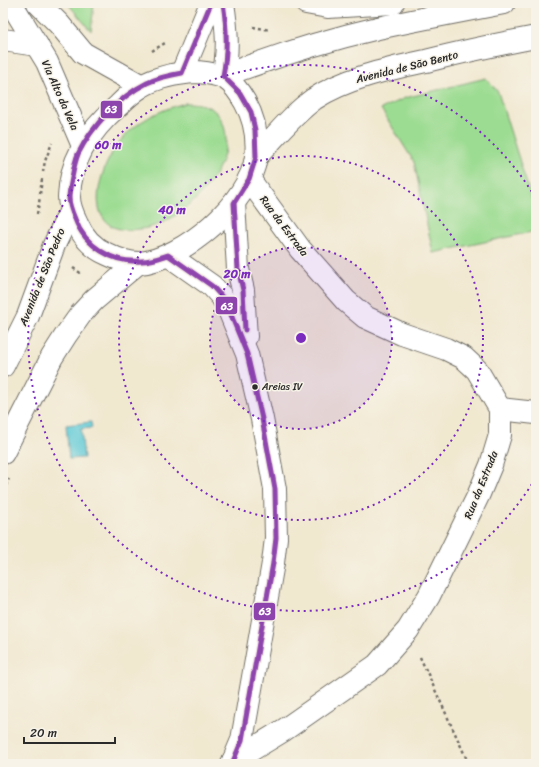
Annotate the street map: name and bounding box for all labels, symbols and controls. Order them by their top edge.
street label: Avenida de São Bento [353,45,461,89]
street label: Via Alto da Vela [36,57,84,134]
line badge: 63 [100,100,123,119]
text: 63 [104,100,118,119]
text: 60 m [94,134,122,156]
street label: Rua da Estrada [255,191,314,261]
text: 40 m [157,199,186,221]
street label: Avenida de São Pedro [13,225,70,330]
text: 20 m [223,263,251,285]
line badge: 63 [215,296,238,315]
text: 63 [220,297,234,316]
centre of rings [294,331,308,345]
place label: Areias IV [261,378,303,396]
marker: Areias IV [250,382,260,392]
street label: Rua da Estrada [459,448,503,522]
line badge: 63 [253,602,276,621]
text: 63 [258,602,272,621]
scale bar [24,719,115,745]
text: 20 m [30,722,57,744]

